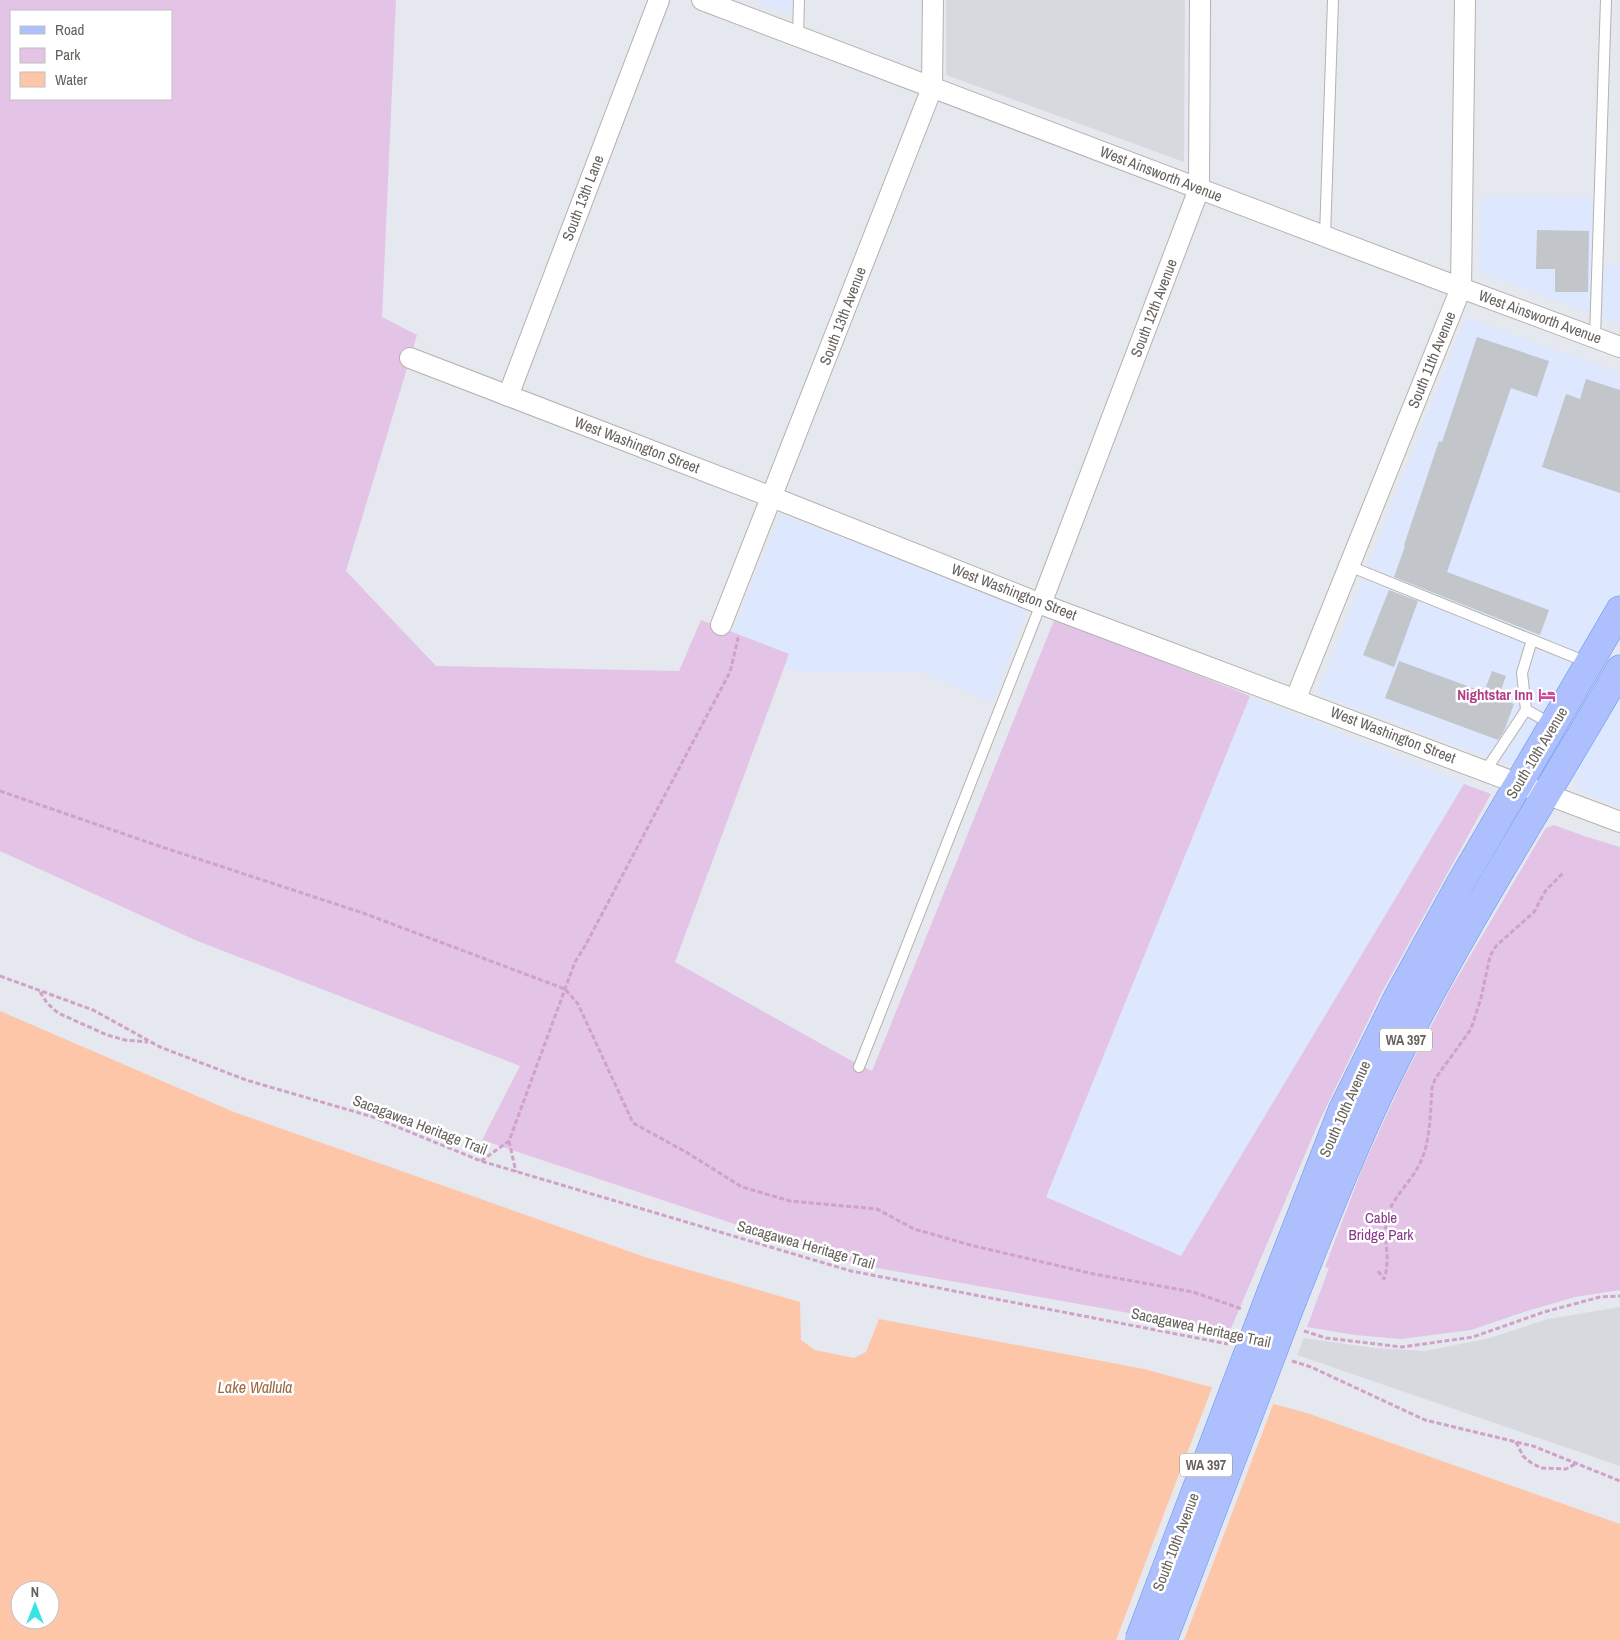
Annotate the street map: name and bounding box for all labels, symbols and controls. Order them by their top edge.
legend [10,10,172,100]
text: Road [55,19,84,40]
text: Park [55,44,81,65]
text: Water [55,69,87,90]
street label: West Ainsworth Avenue [1097,141,1226,207]
street label: South 13th Lane [557,152,609,244]
street label: South 12th Avenue [1125,255,1182,360]
street label: South 13th Avenue [814,263,871,368]
street label: West Ainsworth Avenue [1476,285,1605,349]
street label: South 11th Avenue [1403,308,1461,411]
street label: West Washington Street [571,411,703,478]
street label: West Washington Street [948,558,1080,625]
place label: Nightstar Inn [1457,684,1533,705]
hotel icon: Nightstar Inn [1537,685,1557,705]
street label: West Washington Street [1327,701,1459,768]
street label: South 10th Avenue [1501,703,1572,803]
road number: WA 397 [1380,1028,1432,1052]
street label: South 10th Avenue [1314,1057,1375,1160]
street label: Sacagawea Heritage Trail [350,1089,490,1160]
park label: Cable Bridge Park [1349,1207,1414,1245]
street label: Sacagawea Heritage Trail [735,1215,877,1274]
street label: Sacagawea Heritage Trail [1129,1302,1273,1353]
water label: Lake Wallula [218,1376,292,1398]
road number: WA 397 [1180,1454,1232,1476]
street label: South 10th Avenue [1147,1489,1204,1594]
north arrow [10,1580,60,1630]
text: N [31,1583,39,1601]

